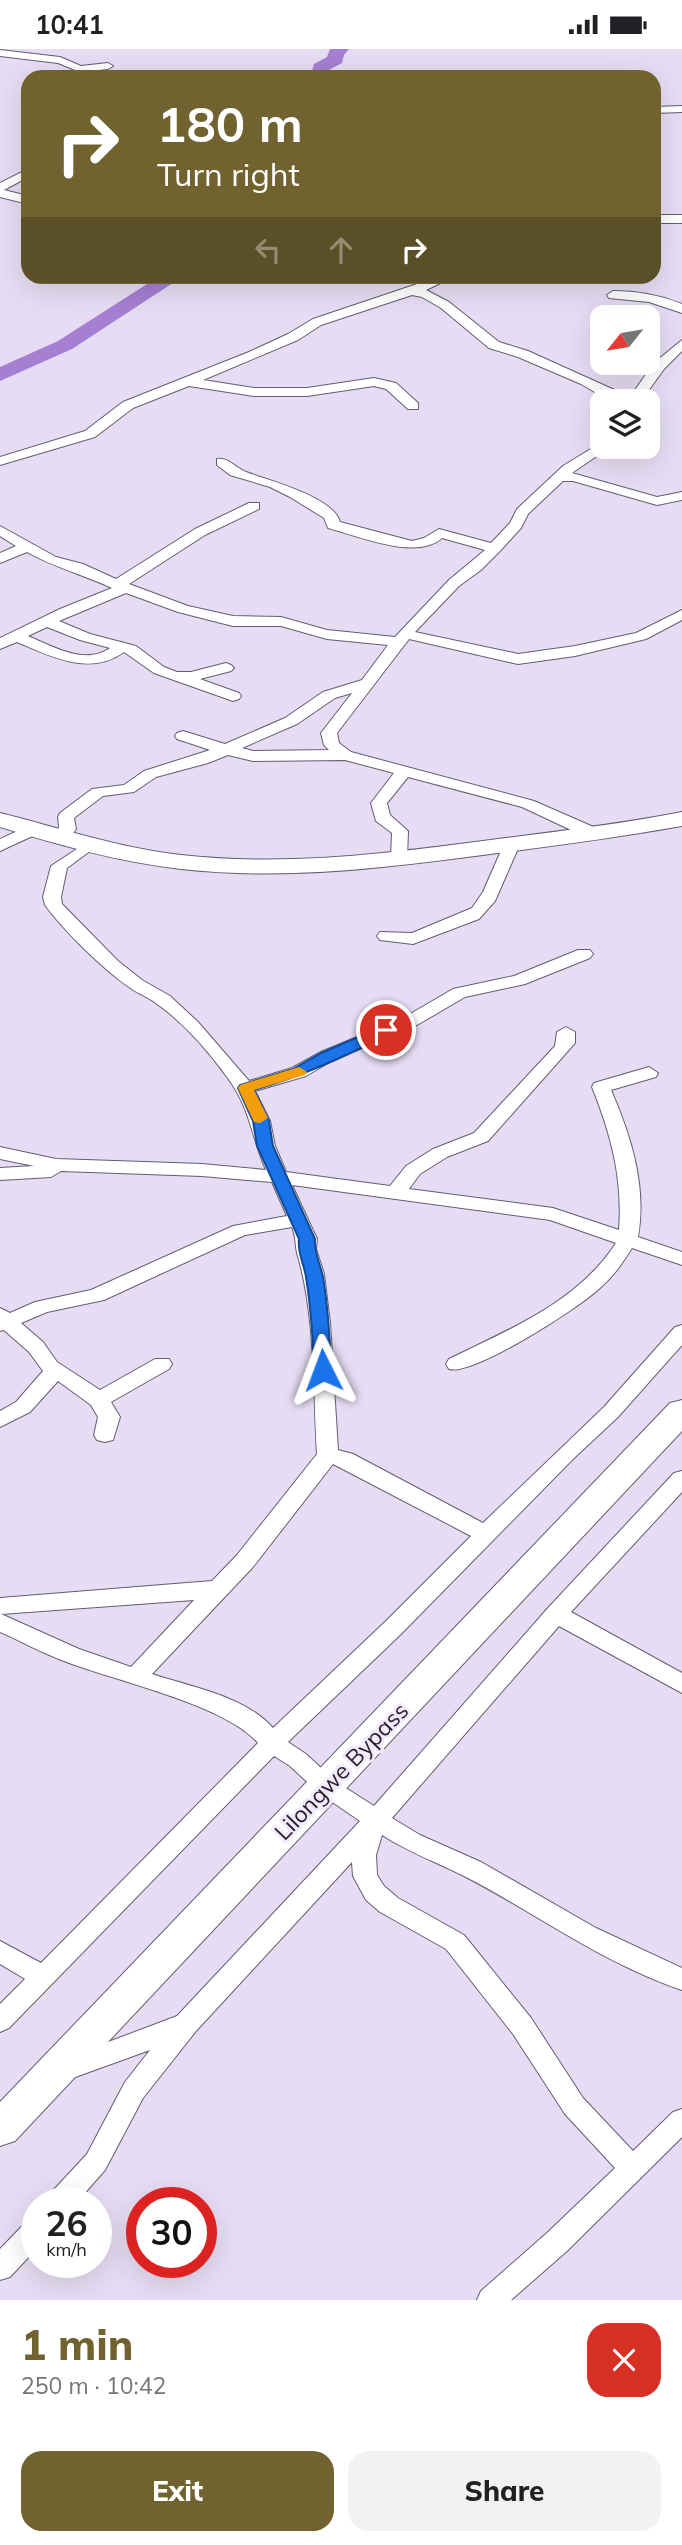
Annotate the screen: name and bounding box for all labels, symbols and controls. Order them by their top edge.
text: 10:41 [35,8,104,41]
text: 180 m [157,93,303,154]
icon: right [42,98,133,189]
text: Turn right [157,154,300,194]
icon: left [249,231,287,269]
icon: ahead [322,231,360,269]
icon: right [395,231,433,269]
north arrow [590,305,660,375]
map controls [590,305,660,459]
button: layers [590,389,660,459]
pin [356,1000,416,1060]
icon: arrive [367,1011,405,1049]
position arrow [286,1333,360,1407]
street label: Lilongwe Bypass [268,1696,414,1846]
speed limit sign: 30 [126,2187,217,2278]
text: 26 [45,2201,88,2245]
text: km/h [46,2238,87,2261]
text: 1 min [21,2318,134,2371]
button: close [587,2323,661,2397]
text: 250 m · 10:42 [21,2371,166,2400]
button: Exit [21,2451,334,2531]
button: Share [348,2451,661,2531]

